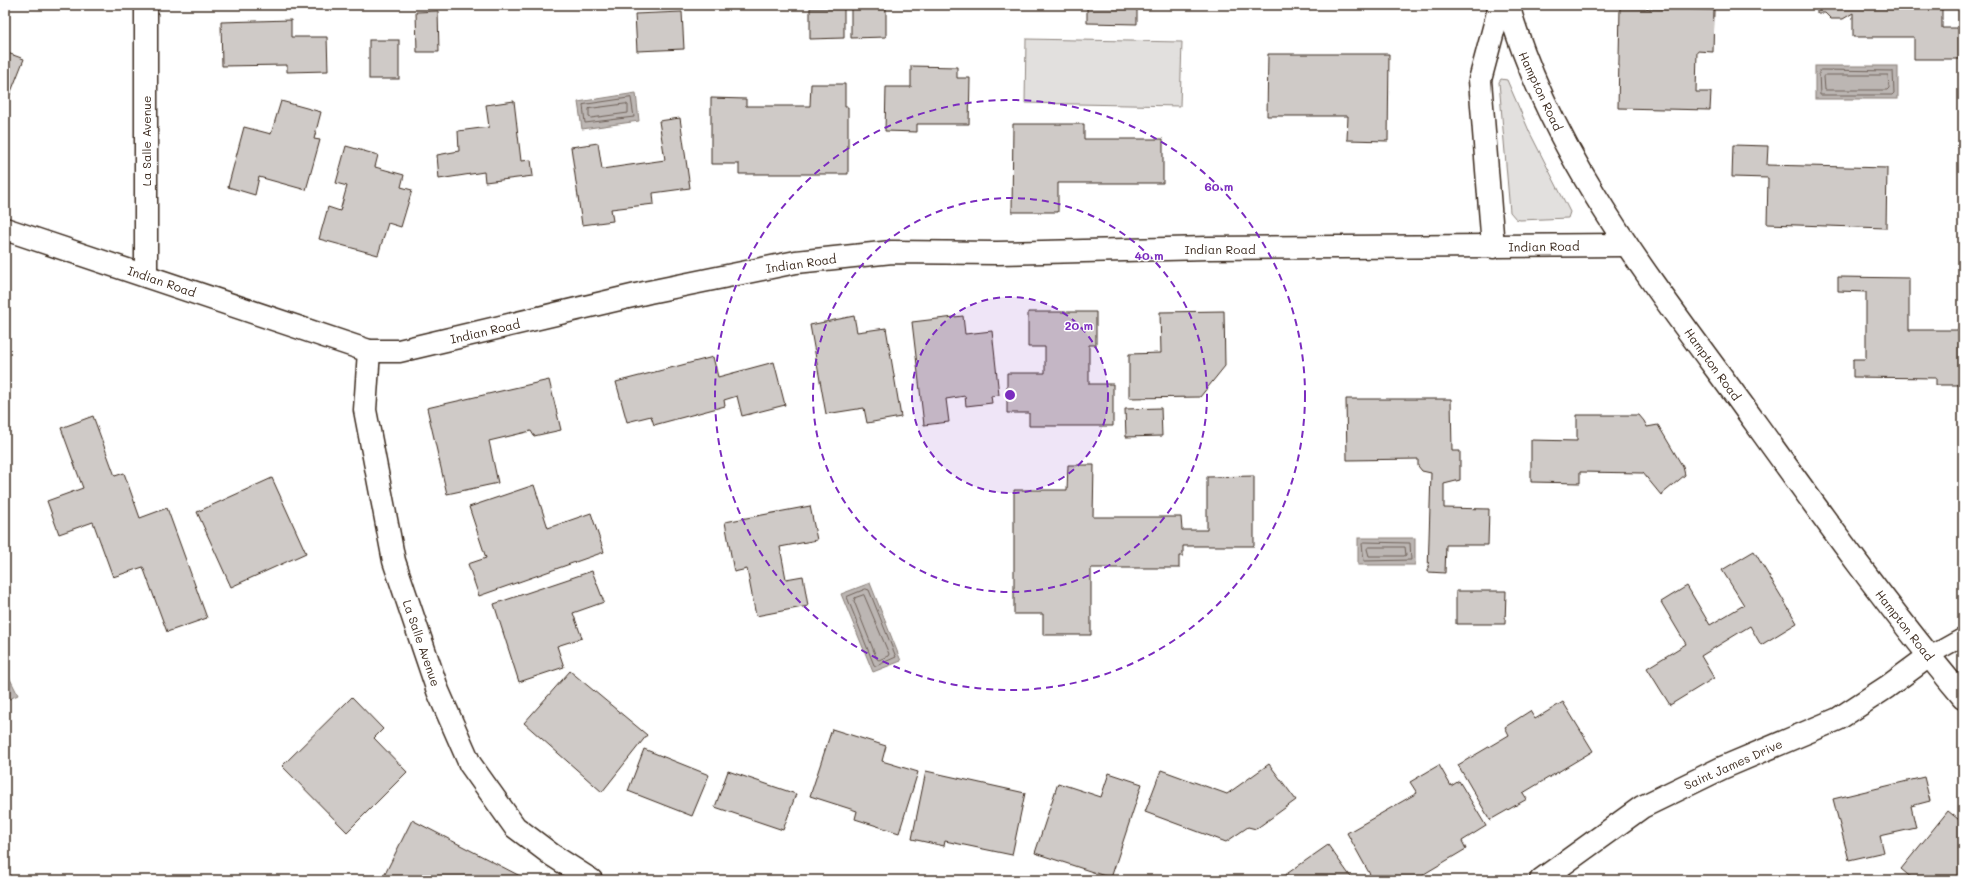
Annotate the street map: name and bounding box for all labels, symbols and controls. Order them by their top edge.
street label: Hampton Road [1516,49,1567,134]
street label: La Salle Avenue [138,96,154,186]
text: 60 m [1205,178,1233,194]
street label: Indian Road [1508,237,1580,255]
street label: Indian Road [1184,241,1256,257]
text: 40 m [1134,247,1164,263]
street label: Indian Road [765,250,838,276]
street label: Indian Road [126,262,199,300]
street label: Indian Road [449,315,522,347]
text: 20 m [1065,317,1093,333]
street label: Hampton Road [1681,325,1745,404]
centre of rings [1003,388,1017,402]
street label: Hampton Road [1872,586,1938,664]
street label: La Salle Avenue [400,598,444,688]
street label: Saint James Drive [1681,735,1785,793]

